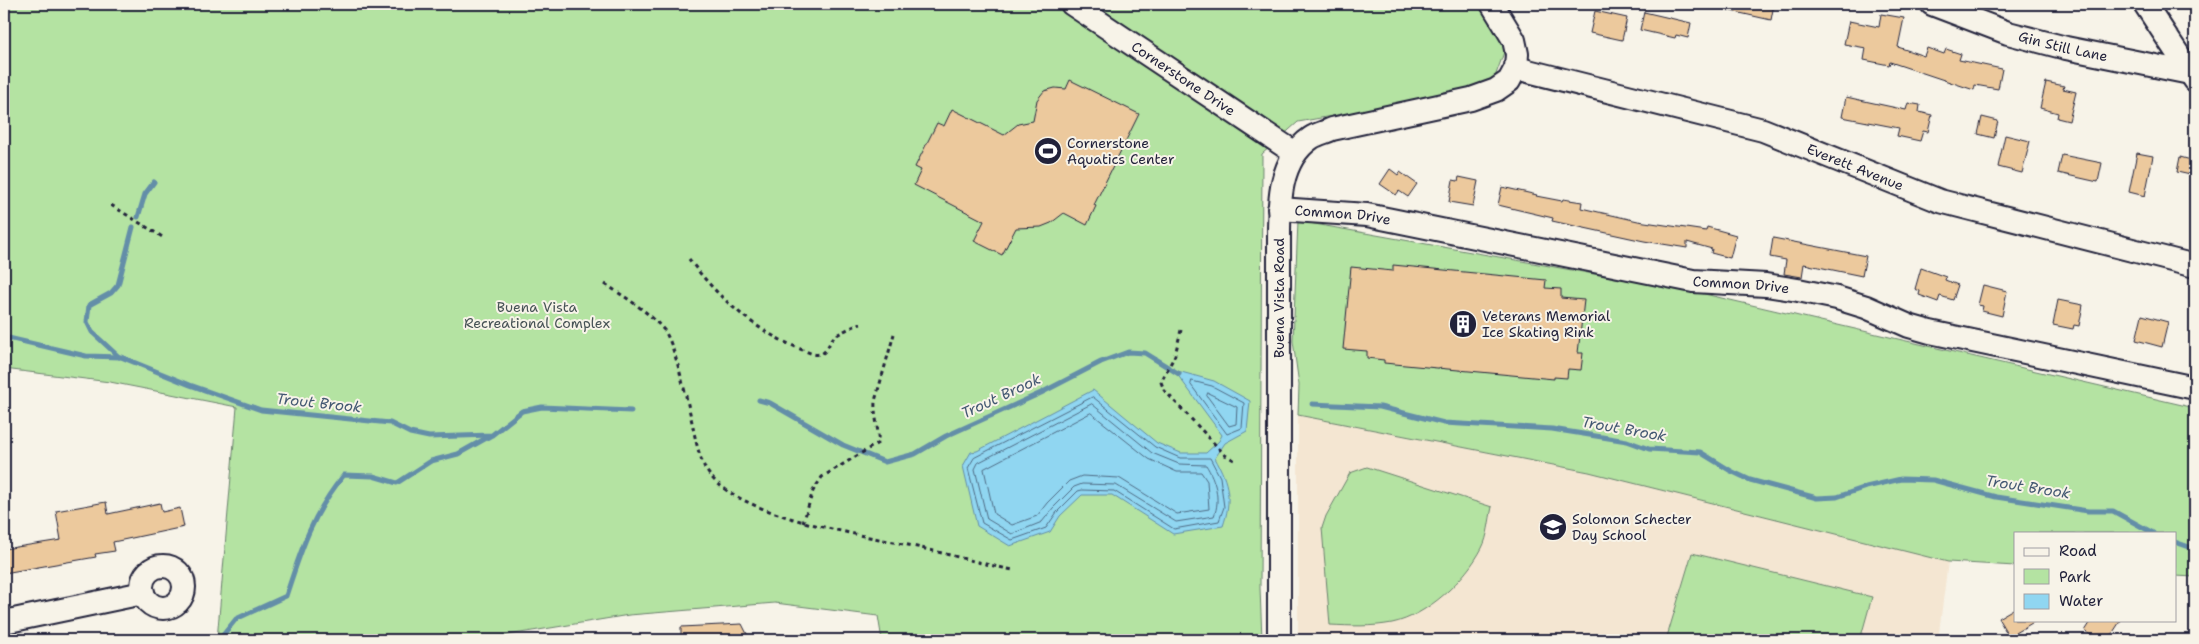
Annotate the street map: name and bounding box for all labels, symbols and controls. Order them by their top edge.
street label: Gin Still Lane [2017,27,2109,65]
street label: Cornerstone Drive [1128,37,1239,120]
place label: Cornerstone Aquatics Center [1067,134,1175,168]
sports icon: Cornerstone Aquatics Center [1033,136,1063,166]
street label: Everett Avenue [1804,139,1906,194]
street label: Common Drive [1294,201,1393,229]
street label: Buena Vista Road [1270,238,1288,358]
street label: Common Drive [1692,272,1791,298]
park label: Buena Vista Recreational Complex [464,298,610,332]
place label: Veterans Memorial Ice Skating Rink [1482,307,1611,341]
building icon: Veterans Memorial Ice Skating Rink [1448,309,1478,339]
water label: Trout Brook [958,369,1044,423]
water label: Trout Brook [275,389,363,417]
water label: Trout Brook [1580,412,1668,446]
water label: Trout Brook [1984,470,2072,504]
place label: Solomon Schecter Day School [1572,510,1692,544]
school or university icon: Solomon Schecter Day School [1538,512,1568,542]
legend [2014,532,2176,622]
text: Road [2059,541,2097,561]
text: Park [2059,567,2091,587]
text: Water [2059,591,2103,611]

